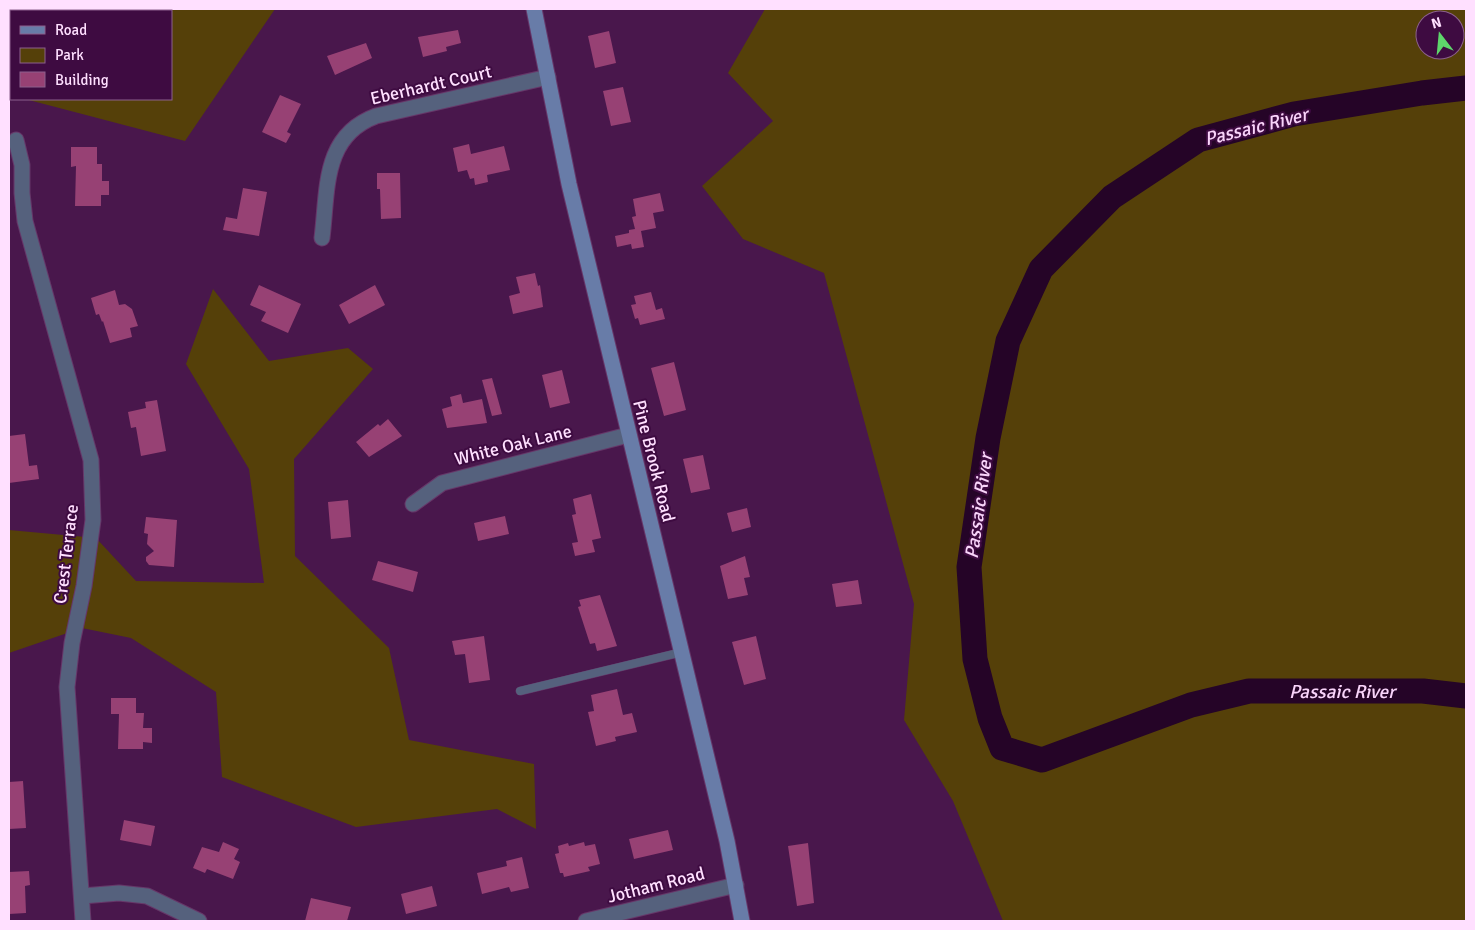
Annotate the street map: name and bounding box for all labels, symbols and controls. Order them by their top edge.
legend [10,10,172,100]
north arrow [1415,10,1465,60]
text: N [1430,13,1444,32]
text: Road [55,21,87,39]
text: Park [55,46,84,64]
street label: Eberhardt Court [368,60,494,110]
text: Building [55,71,109,89]
water label: Passaic River [1202,102,1313,151]
street label: Pine Brook Road [628,398,680,524]
street label: White Oak Lane [452,420,574,470]
water label: Passaic River [960,449,999,560]
street label: Crest Terrace [49,503,83,605]
water label: Passaic River [1289,680,1398,704]
street label: Jotham Road [605,862,707,908]

